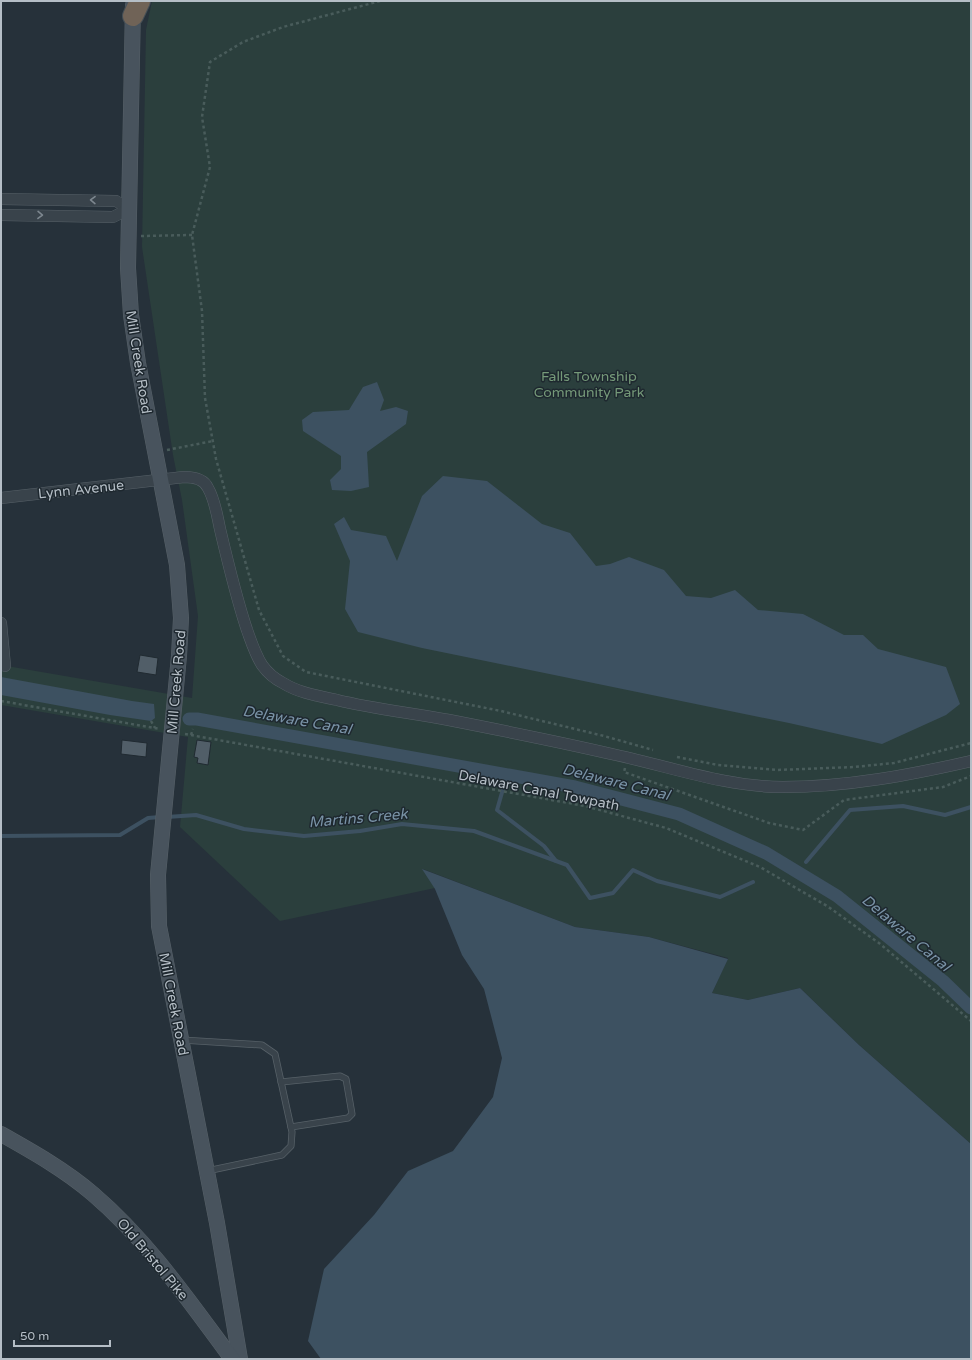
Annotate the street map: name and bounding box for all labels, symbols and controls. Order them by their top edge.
one-way arrow [90,196,96,205]
one-way arrow [37,211,43,219]
street label: Mill Creek Road [122,309,155,415]
park label: Falls Township Community Park [534,368,645,401]
street label: Lynn Avenue [37,477,125,502]
street label: Mill Creek Road [163,629,190,735]
water label: Delaware Canal [241,702,355,739]
water label: Delaware Canal [561,760,674,805]
street label: Delaware Canal Towpath [457,767,621,814]
water label: Martins Creek [308,805,410,831]
water label: Delaware Canal [858,891,956,977]
street label: Mill Creek Road [155,951,192,1057]
street label: Old Bristol Pike [114,1215,192,1304]
scale bar [14,1322,110,1348]
text: 50 m [20,1329,49,1343]

